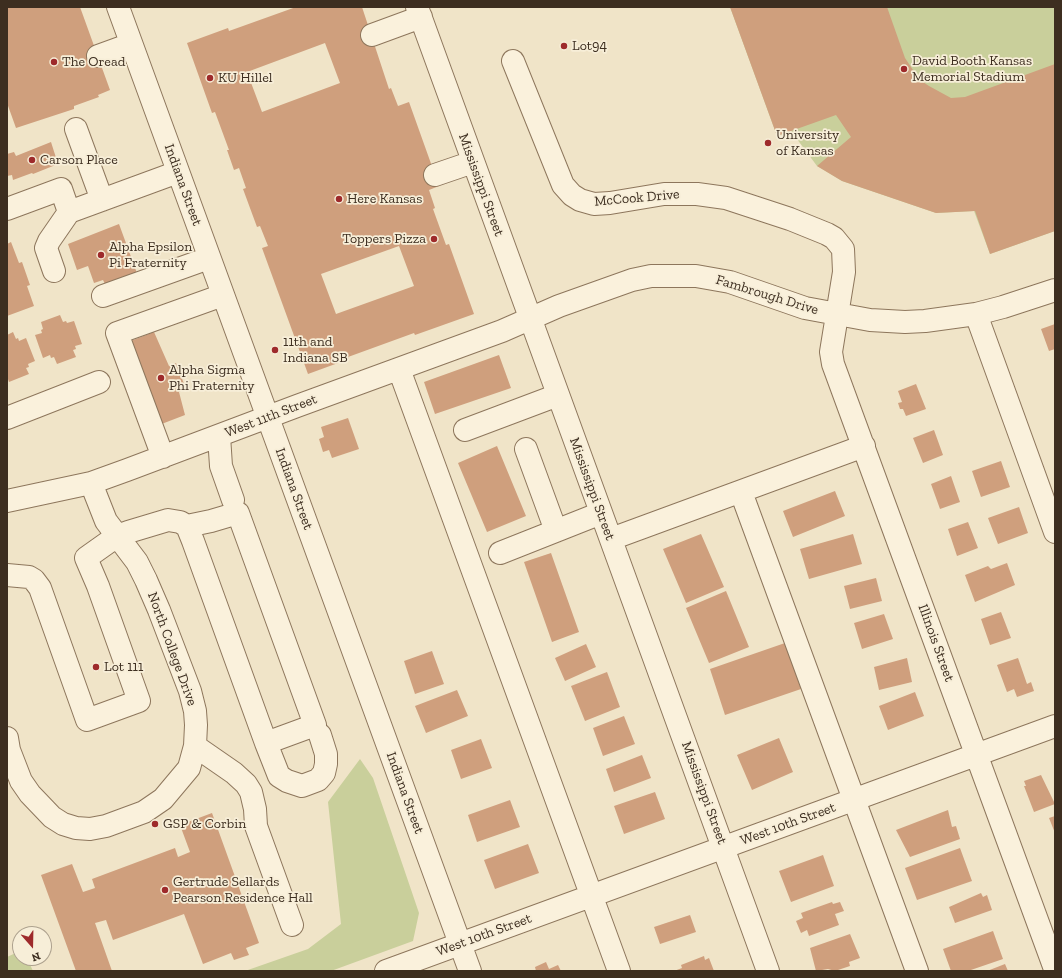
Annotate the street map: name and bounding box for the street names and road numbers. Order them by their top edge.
street label: Mississippi Street [455,131,507,239]
street label: Indiana Street [160,142,206,228]
street label: McCook Drive [594,186,680,210]
street label: Fambrough Drive [714,271,820,319]
street label: West 11th Street [223,391,319,441]
street label: Mississippi Street [566,435,618,543]
street label: Indiana Street [271,446,317,532]
street label: North College Drive [144,590,200,708]
street label: Illinois Street [914,602,958,684]
street label: Mississippi Street [678,739,730,847]
street label: Indiana Street [382,750,428,836]
street label: West 10th Street [738,799,838,849]
street label: West 10th Street [434,910,534,960]

